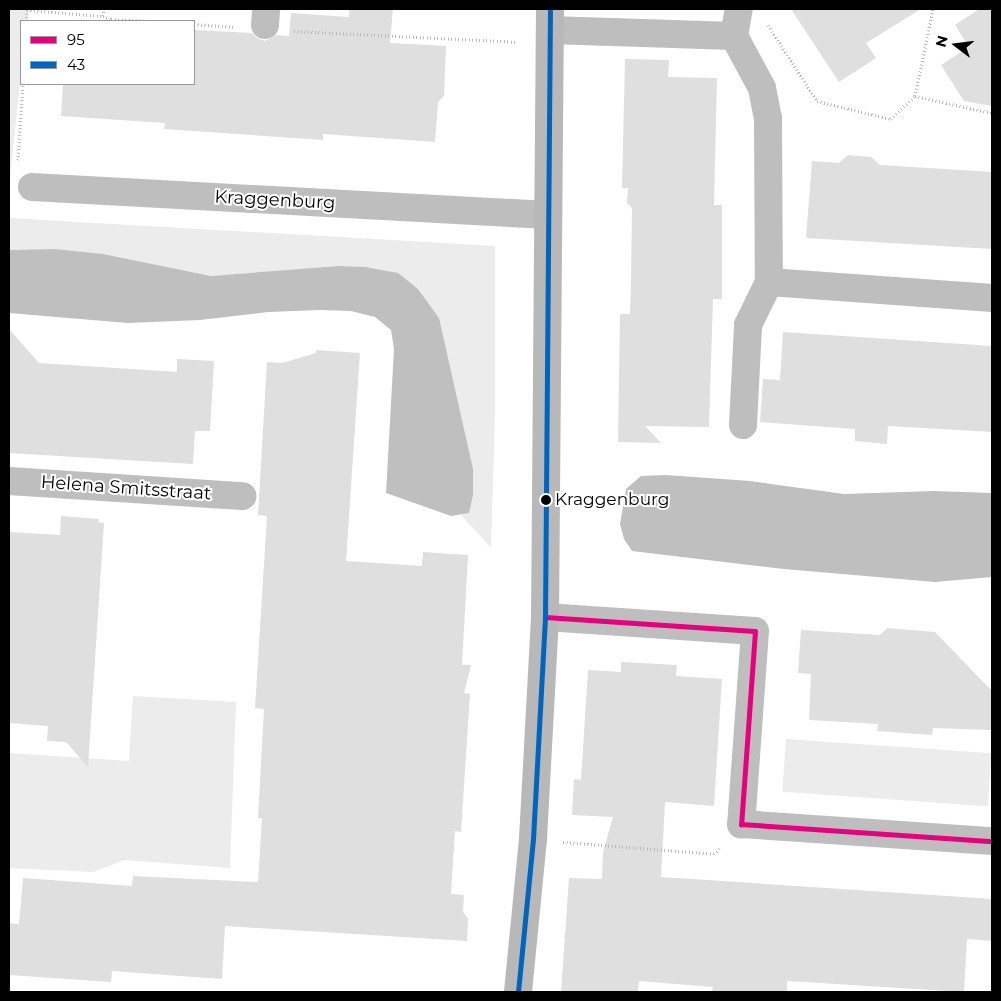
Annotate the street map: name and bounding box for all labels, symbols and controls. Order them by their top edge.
legend [20,20,195,85]
north arrow [931,20,981,70]
text: 95 [67,30,85,49]
text: N [931,33,952,49]
text: 43 [67,55,85,74]
street label: Kraggenburg [214,186,336,214]
street label: Helena Smitsstraat [40,471,212,505]
place label: Kraggenburg [555,490,669,510]
marker: Kraggenburg [541,495,551,505]

